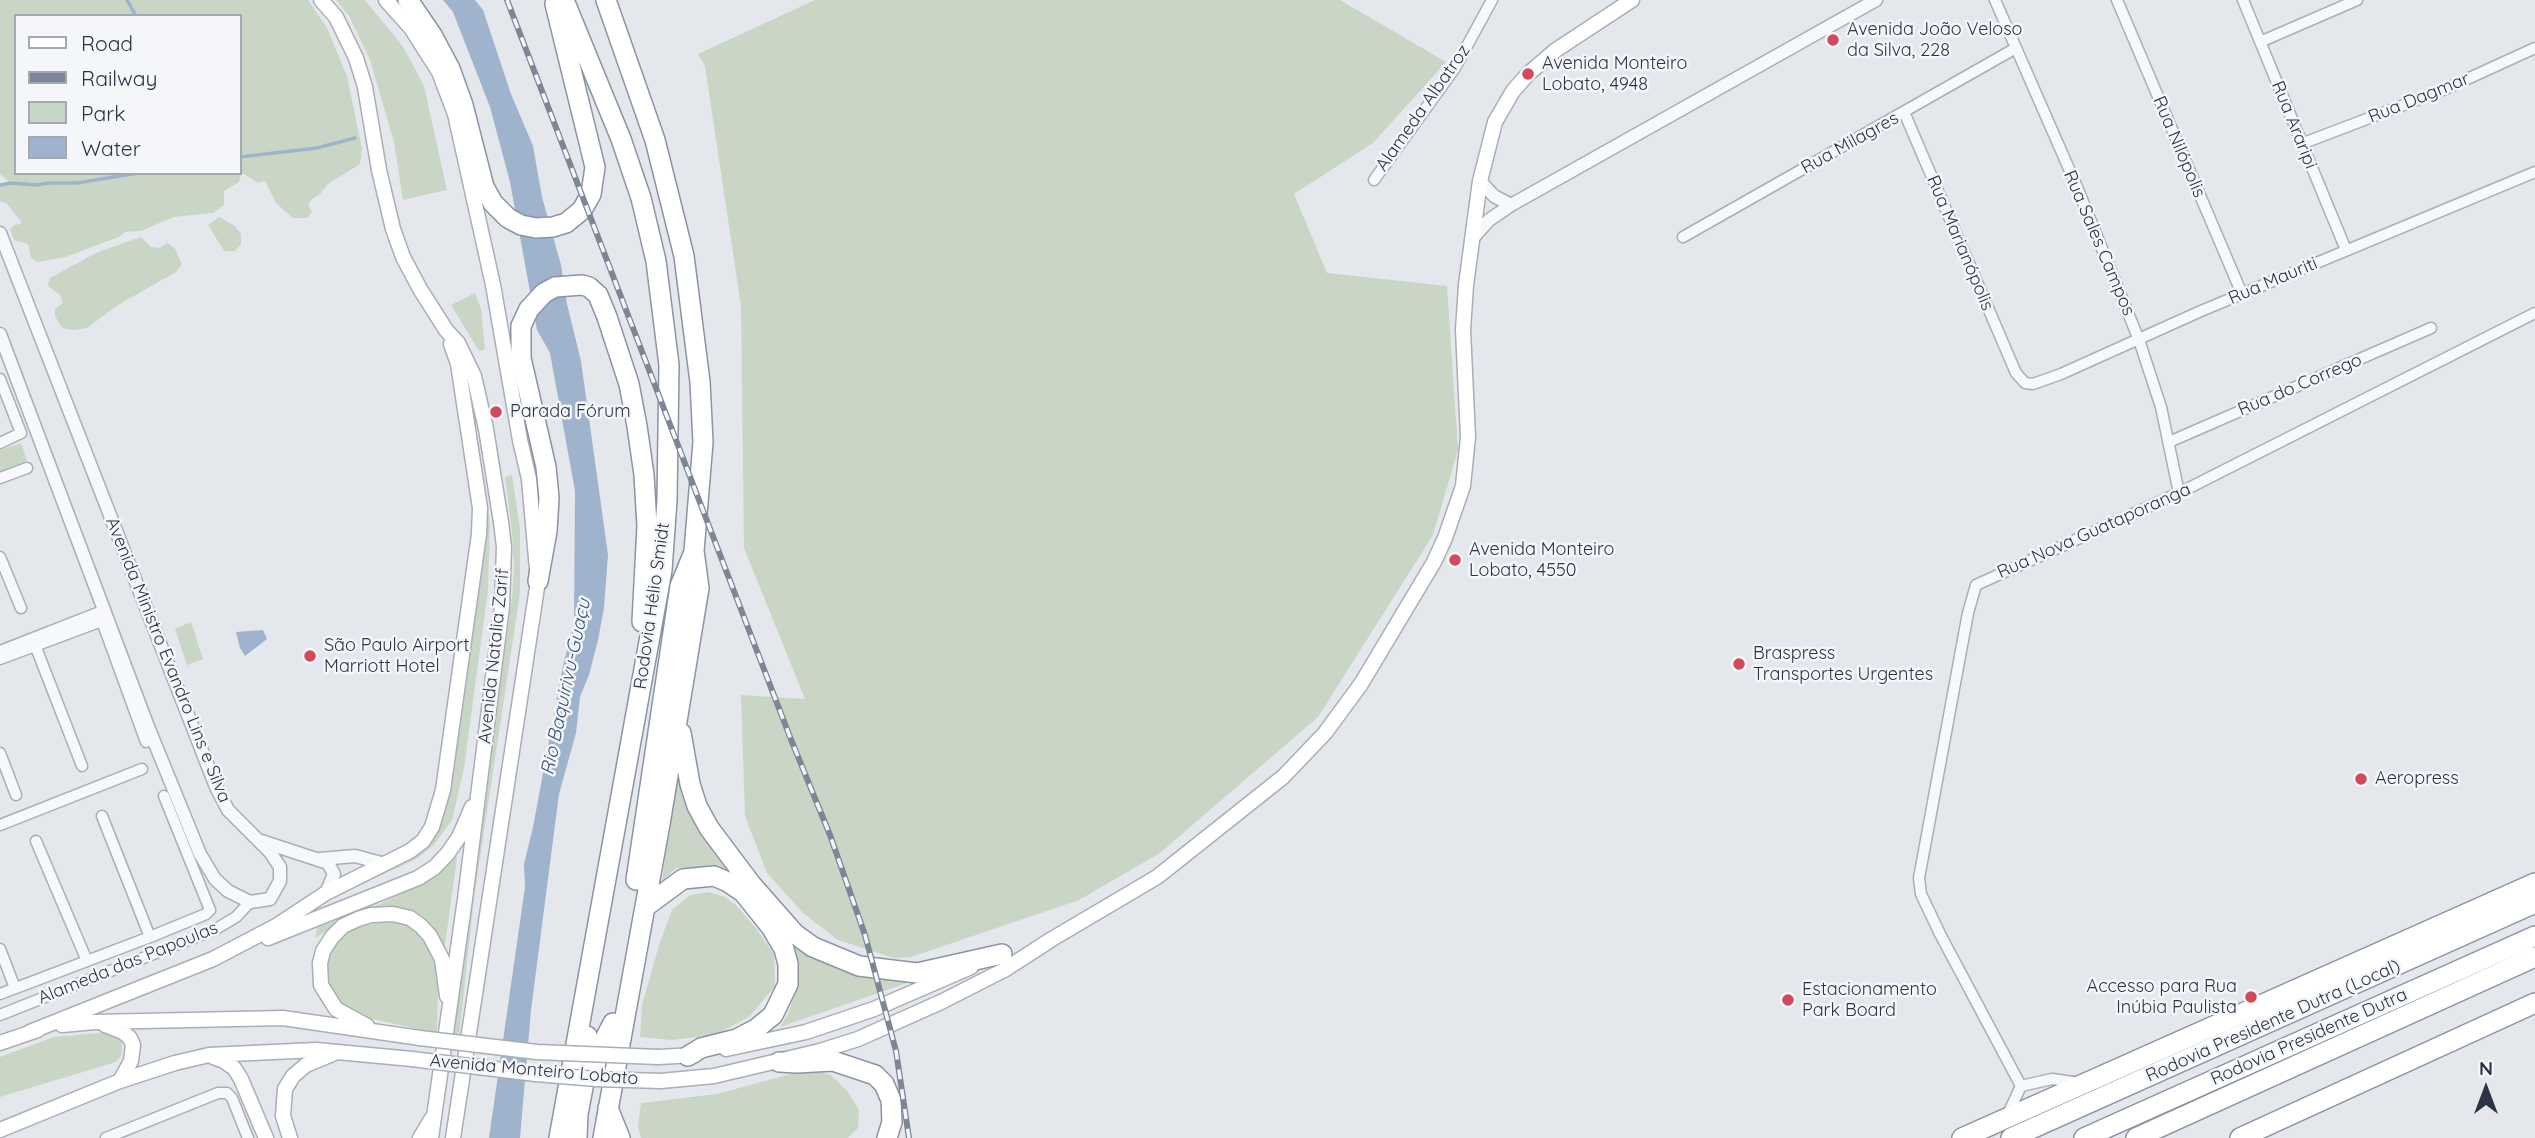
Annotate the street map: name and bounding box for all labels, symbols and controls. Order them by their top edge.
legend [14,14,242,175]
place label: Avenida João Veloso da Silva, 228 [1847,19,2022,61]
text: Road [81,30,133,56]
marker: Avenida João Veloso da Silva, 228 [1825,32,1841,48]
street label: Alameda Albatroz [1371,41,1475,175]
place label: Avenida Monteiro Lobato, 4948 [1542,53,1687,96]
text: Railway [81,65,157,91]
marker: Avenida Monteiro Lobato, 4948 [1520,66,1536,82]
street label: Rua Dagmar [2365,68,2473,128]
street label: Rua Araripi [2267,78,2321,172]
street label: Rua Nilópolis [2148,93,2210,201]
text: Park [81,100,125,126]
street label: Rua Milagres [1797,107,1903,179]
text: Water [81,135,141,161]
street label: Rua Sales Campos [2059,167,2139,319]
street label: Rua Marianópolis [1922,172,1998,314]
street label: Rua Mauriti [2225,253,2321,309]
street label: Rua do Corrego [2235,349,2365,421]
place label: Parada Fórum [510,401,631,423]
marker: Parada Fórum [488,404,504,420]
street label: Rua Nova Guataporanga [1994,478,2194,584]
street label: Avenida Ministro Evandro Lins e Silva [101,514,235,806]
street label: Rodovia Hélio Smidt [630,521,674,691]
place label: Avenida Monteiro Lobato, 4550 [1469,539,1614,582]
marker: Avenida Monteiro Lobato, 4550 [1447,552,1463,568]
street label: Avenida Natalia Zarif [474,567,514,745]
water label: Rio Baquirivu-Guaçu [536,597,596,777]
place label: São Paulo Airport Marriott Hotel [324,635,469,678]
place label: Braspress Transportes Urgentes [1753,643,1933,686]
marker: São Paulo Airport Marriott Hotel [302,648,318,664]
marker: Braspress Transportes Urgentes [1731,656,1747,672]
place label: Aeropress [2375,768,2459,790]
marker: Aeropress [2353,771,2369,787]
street label: Alameda das Papoulas [35,917,221,1009]
street label: Rodovia Presidente Dutra (Local) [2142,955,2404,1087]
place label: Accesso para Rua Inúbia Paulista [2086,976,2237,1018]
place label: Estacionamento Park Board [1802,979,1937,1021]
street label: Rodovia Presidente Dutra [2207,984,2411,1090]
marker: Accesso para Rua Inúbia Paulista [2243,989,2259,1005]
marker: Estacionamento Park Board [1780,992,1796,1008]
street label: Avenida Monteiro Lobato [429,1050,639,1090]
north arrow [2451,1054,2521,1124]
text: N [2479,1056,2493,1080]

